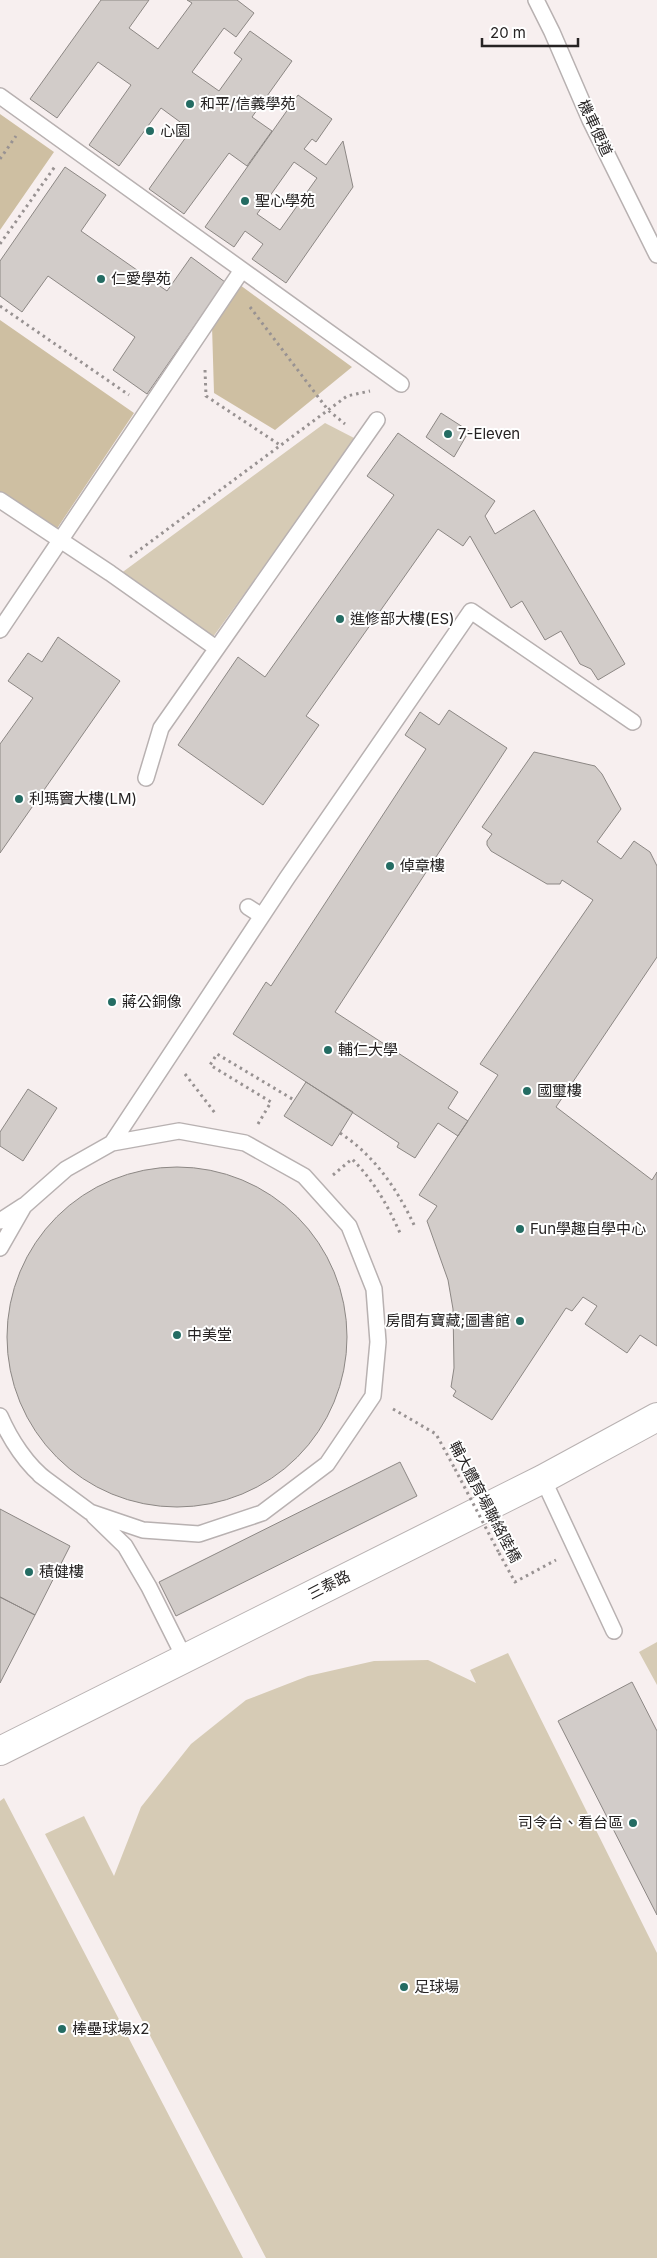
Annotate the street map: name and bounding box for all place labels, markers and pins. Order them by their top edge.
place label: 和平/信義學苑 [200,94,295,113]
marker: 和平/信義學苑 [184,98,196,110]
place label: 心園 [160,121,190,140]
marker: 心園 [144,125,156,137]
place label: 聖心學苑 [255,191,315,210]
marker: 聖心學苑 [239,195,251,207]
place label: 仁愛學苑 [111,269,171,288]
marker: 仁愛學苑 [95,273,107,285]
place label: 7-Eleven [458,424,520,443]
marker: 7-Eleven [442,428,454,440]
place label: 進修部大樓(ES) [350,609,455,628]
marker: 進修部大樓(ES) [334,613,346,625]
place label: 利瑪竇大樓(LM) [29,789,137,808]
marker: 利瑪竇大樓(LM) [13,793,25,805]
place label: 倬章樓 [400,856,445,875]
marker: 倬章樓 [384,860,396,872]
place label: 蔣公銅像 [122,992,182,1011]
marker: 蔣公銅像 [106,996,118,1008]
place label: 輔仁大學 [338,1040,398,1059]
marker: 輔仁大學 [322,1044,334,1056]
place label: 國璽樓 [537,1081,582,1100]
marker: 國璽樓 [521,1085,533,1097]
place label: Fun學趣自學中心 [530,1219,646,1238]
marker: Fun學趣自學中心 [514,1223,526,1235]
place label: 房間有寶藏;圖書館 [385,1311,510,1330]
marker: 房間有寶藏;圖書館 [514,1315,526,1327]
place label: 中美堂 [187,1325,232,1344]
marker: 中美堂 [171,1329,183,1341]
place label: 積健樓 [39,1562,84,1581]
marker: 積健樓 [23,1566,35,1578]
place label: 司令台、看台區 [518,1813,623,1832]
marker: 司令台、看台區 [627,1817,639,1829]
place label: 足球場 [414,1977,459,1996]
marker: 足球場 [398,1981,410,1993]
place label: 棒壘球場x2 [72,2019,149,2038]
marker: 棒壘球場x2 [56,2023,68,2035]

